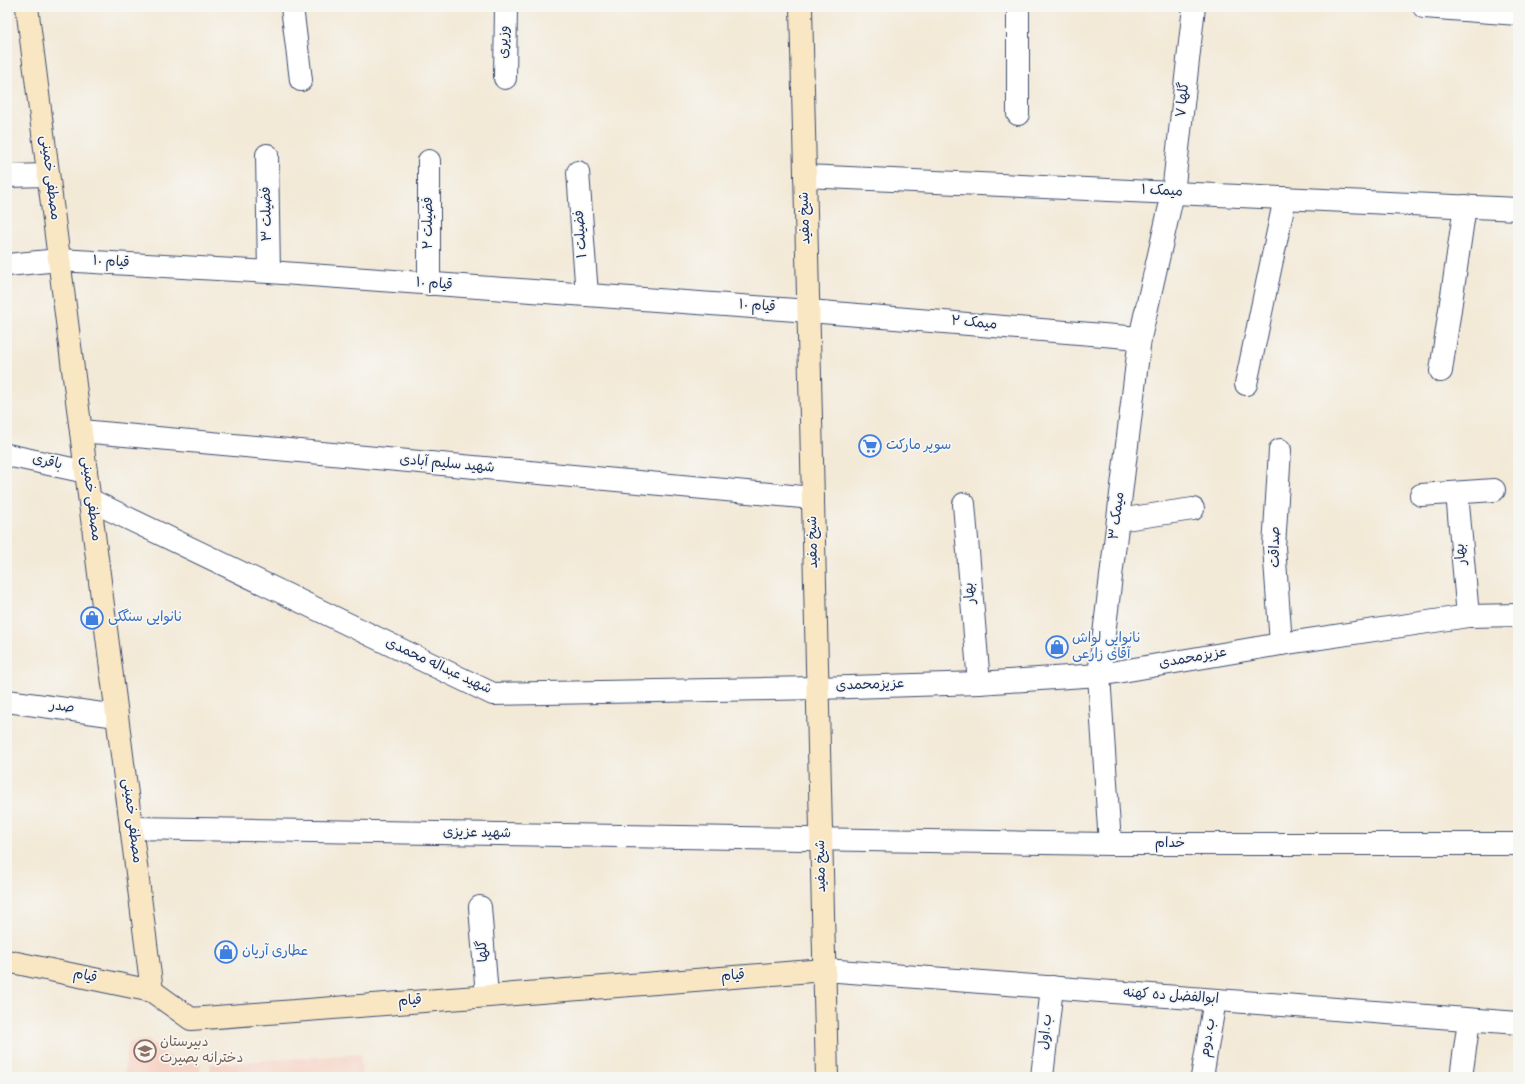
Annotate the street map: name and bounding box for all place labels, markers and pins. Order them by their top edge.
supermarket icon: سوپر مارکت [857,433,883,459]
place label: سوپر مارکت [886,438,951,455]
shop icon: نانوایی سنگکی [79,605,105,631]
place label: نانوایی سنگکی [108,608,183,627]
place label: نانوایی لواش آقای زارعی [1072,631,1141,664]
shop icon: نانوایی لواش آقای زارعی [1044,634,1070,660]
shop icon: عطاری آریان [213,939,239,965]
place label: عطاری آریان [242,943,308,961]
place label: دبیرستان دخترانه بصیرت [160,1035,243,1068]
school or university icon: دبیرستان دخترانه بصیرت [132,1038,158,1064]

